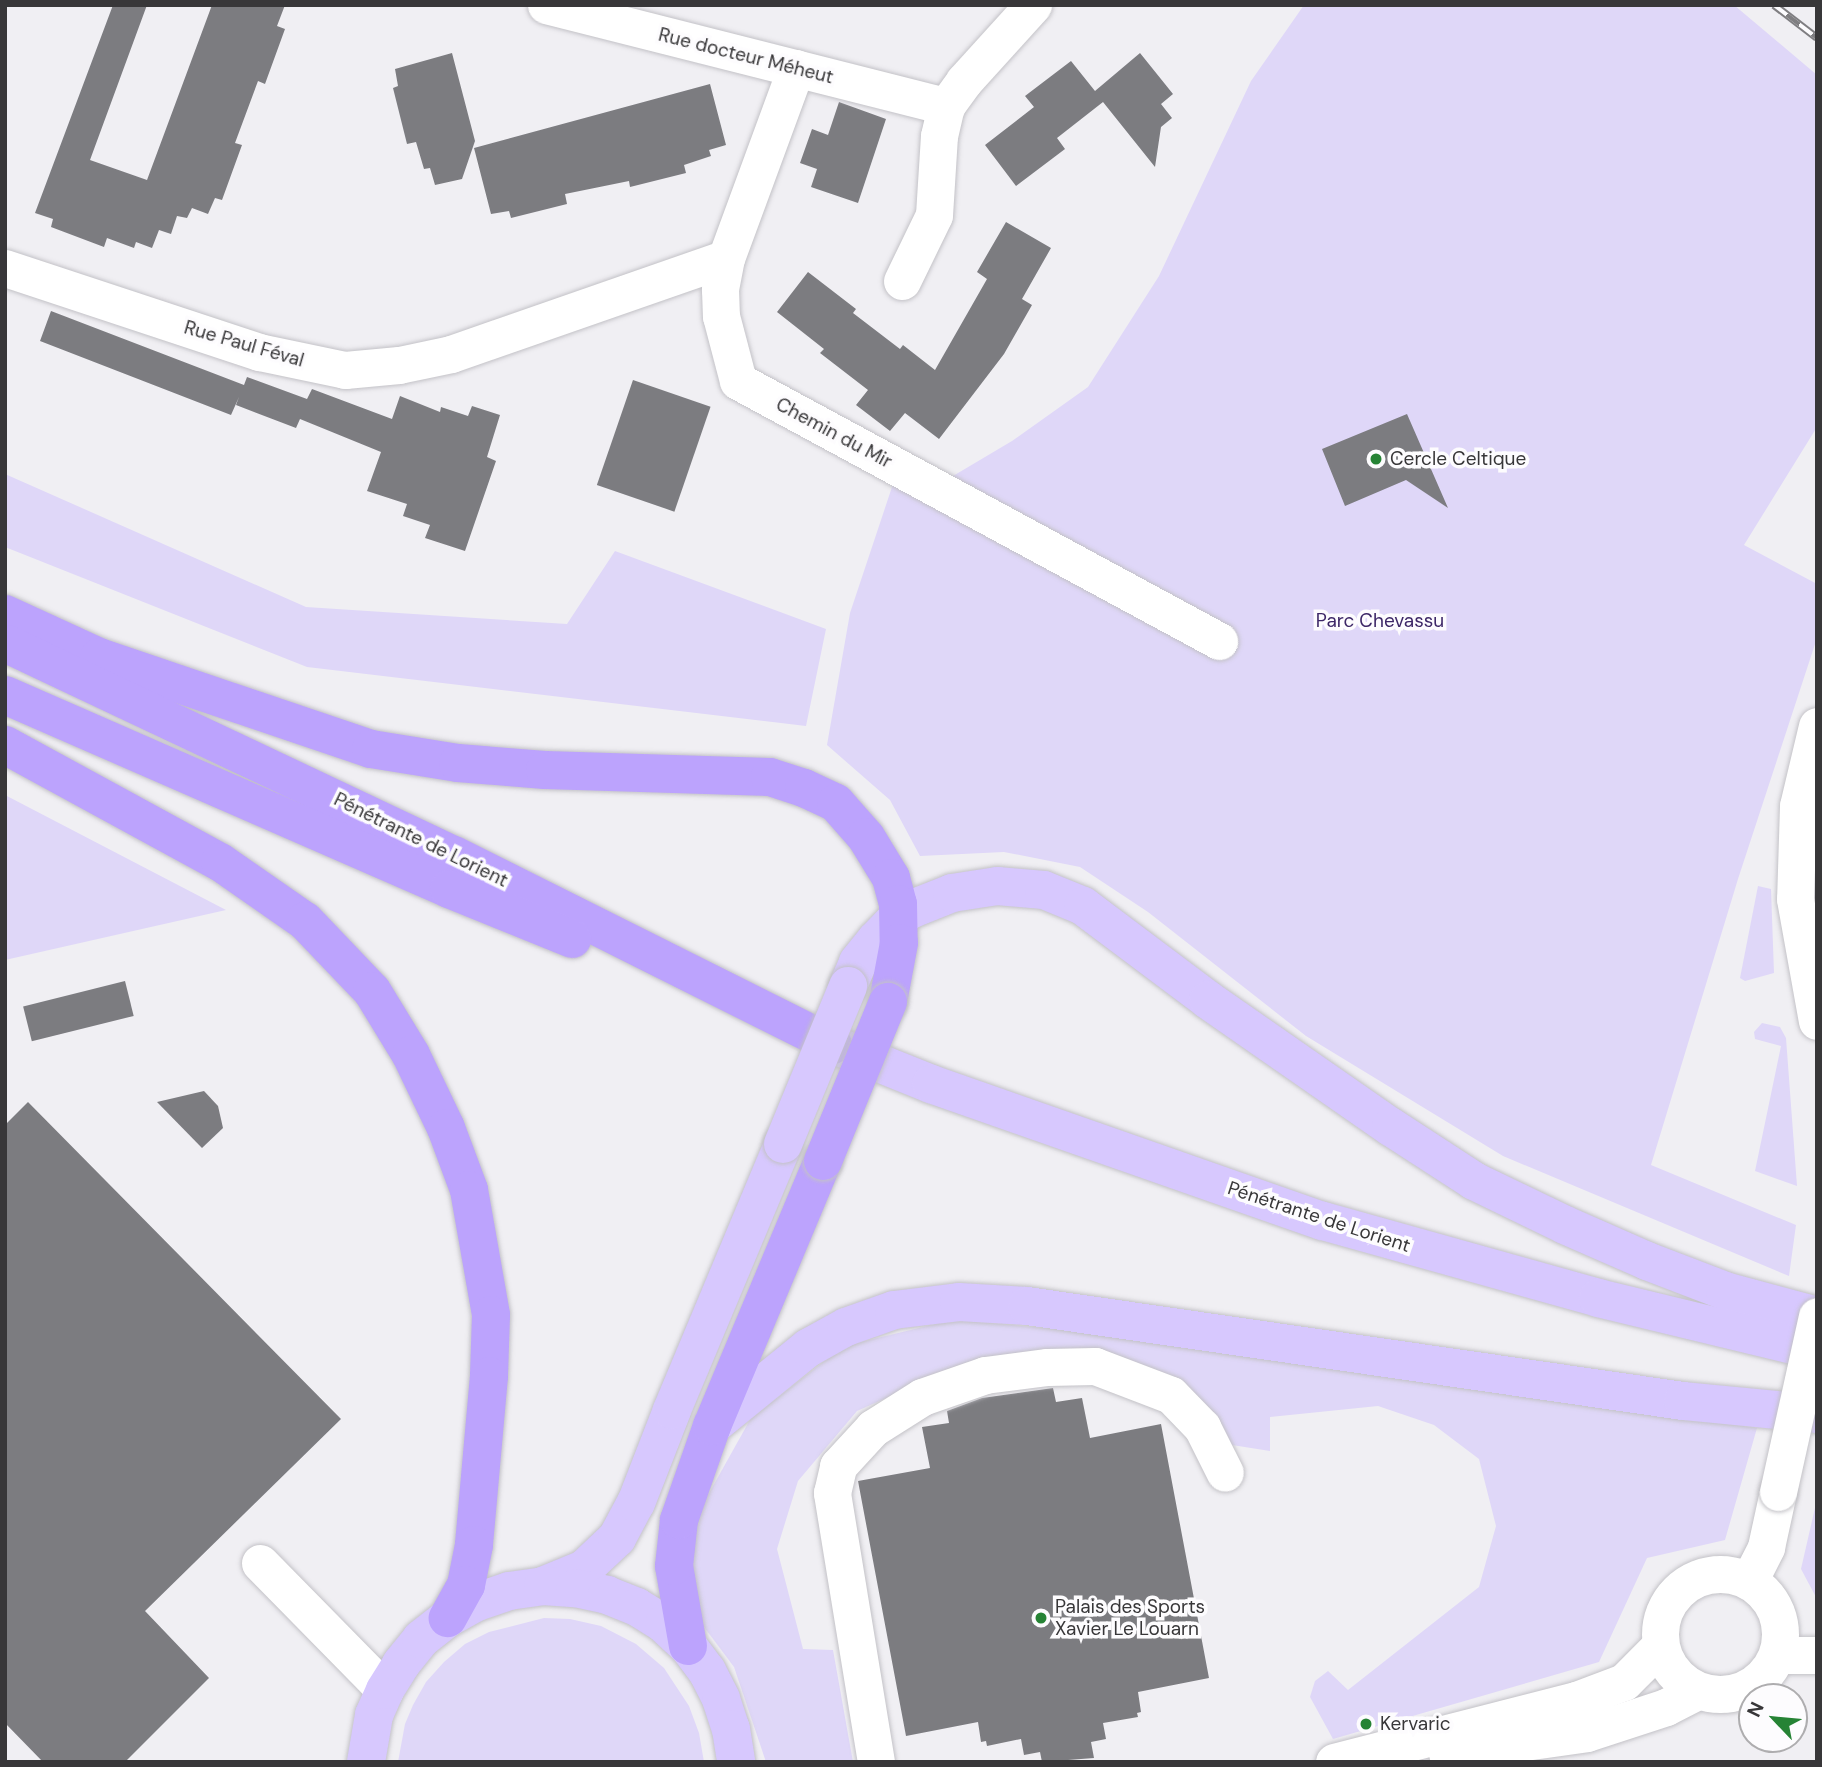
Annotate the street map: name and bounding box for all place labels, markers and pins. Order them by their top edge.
place label: Cercle Celtique [1390,448,1526,470]
marker: Cercle Celtique [1368,451,1384,467]
place label: Palais des Sports Xavier Le Louarn [1055,1596,1205,1640]
marker: Palais des Sports Xavier Le Louarn [1033,1610,1049,1626]
place label: Kervaric [1380,1713,1451,1735]
marker: Kervaric [1358,1716,1374,1732]

